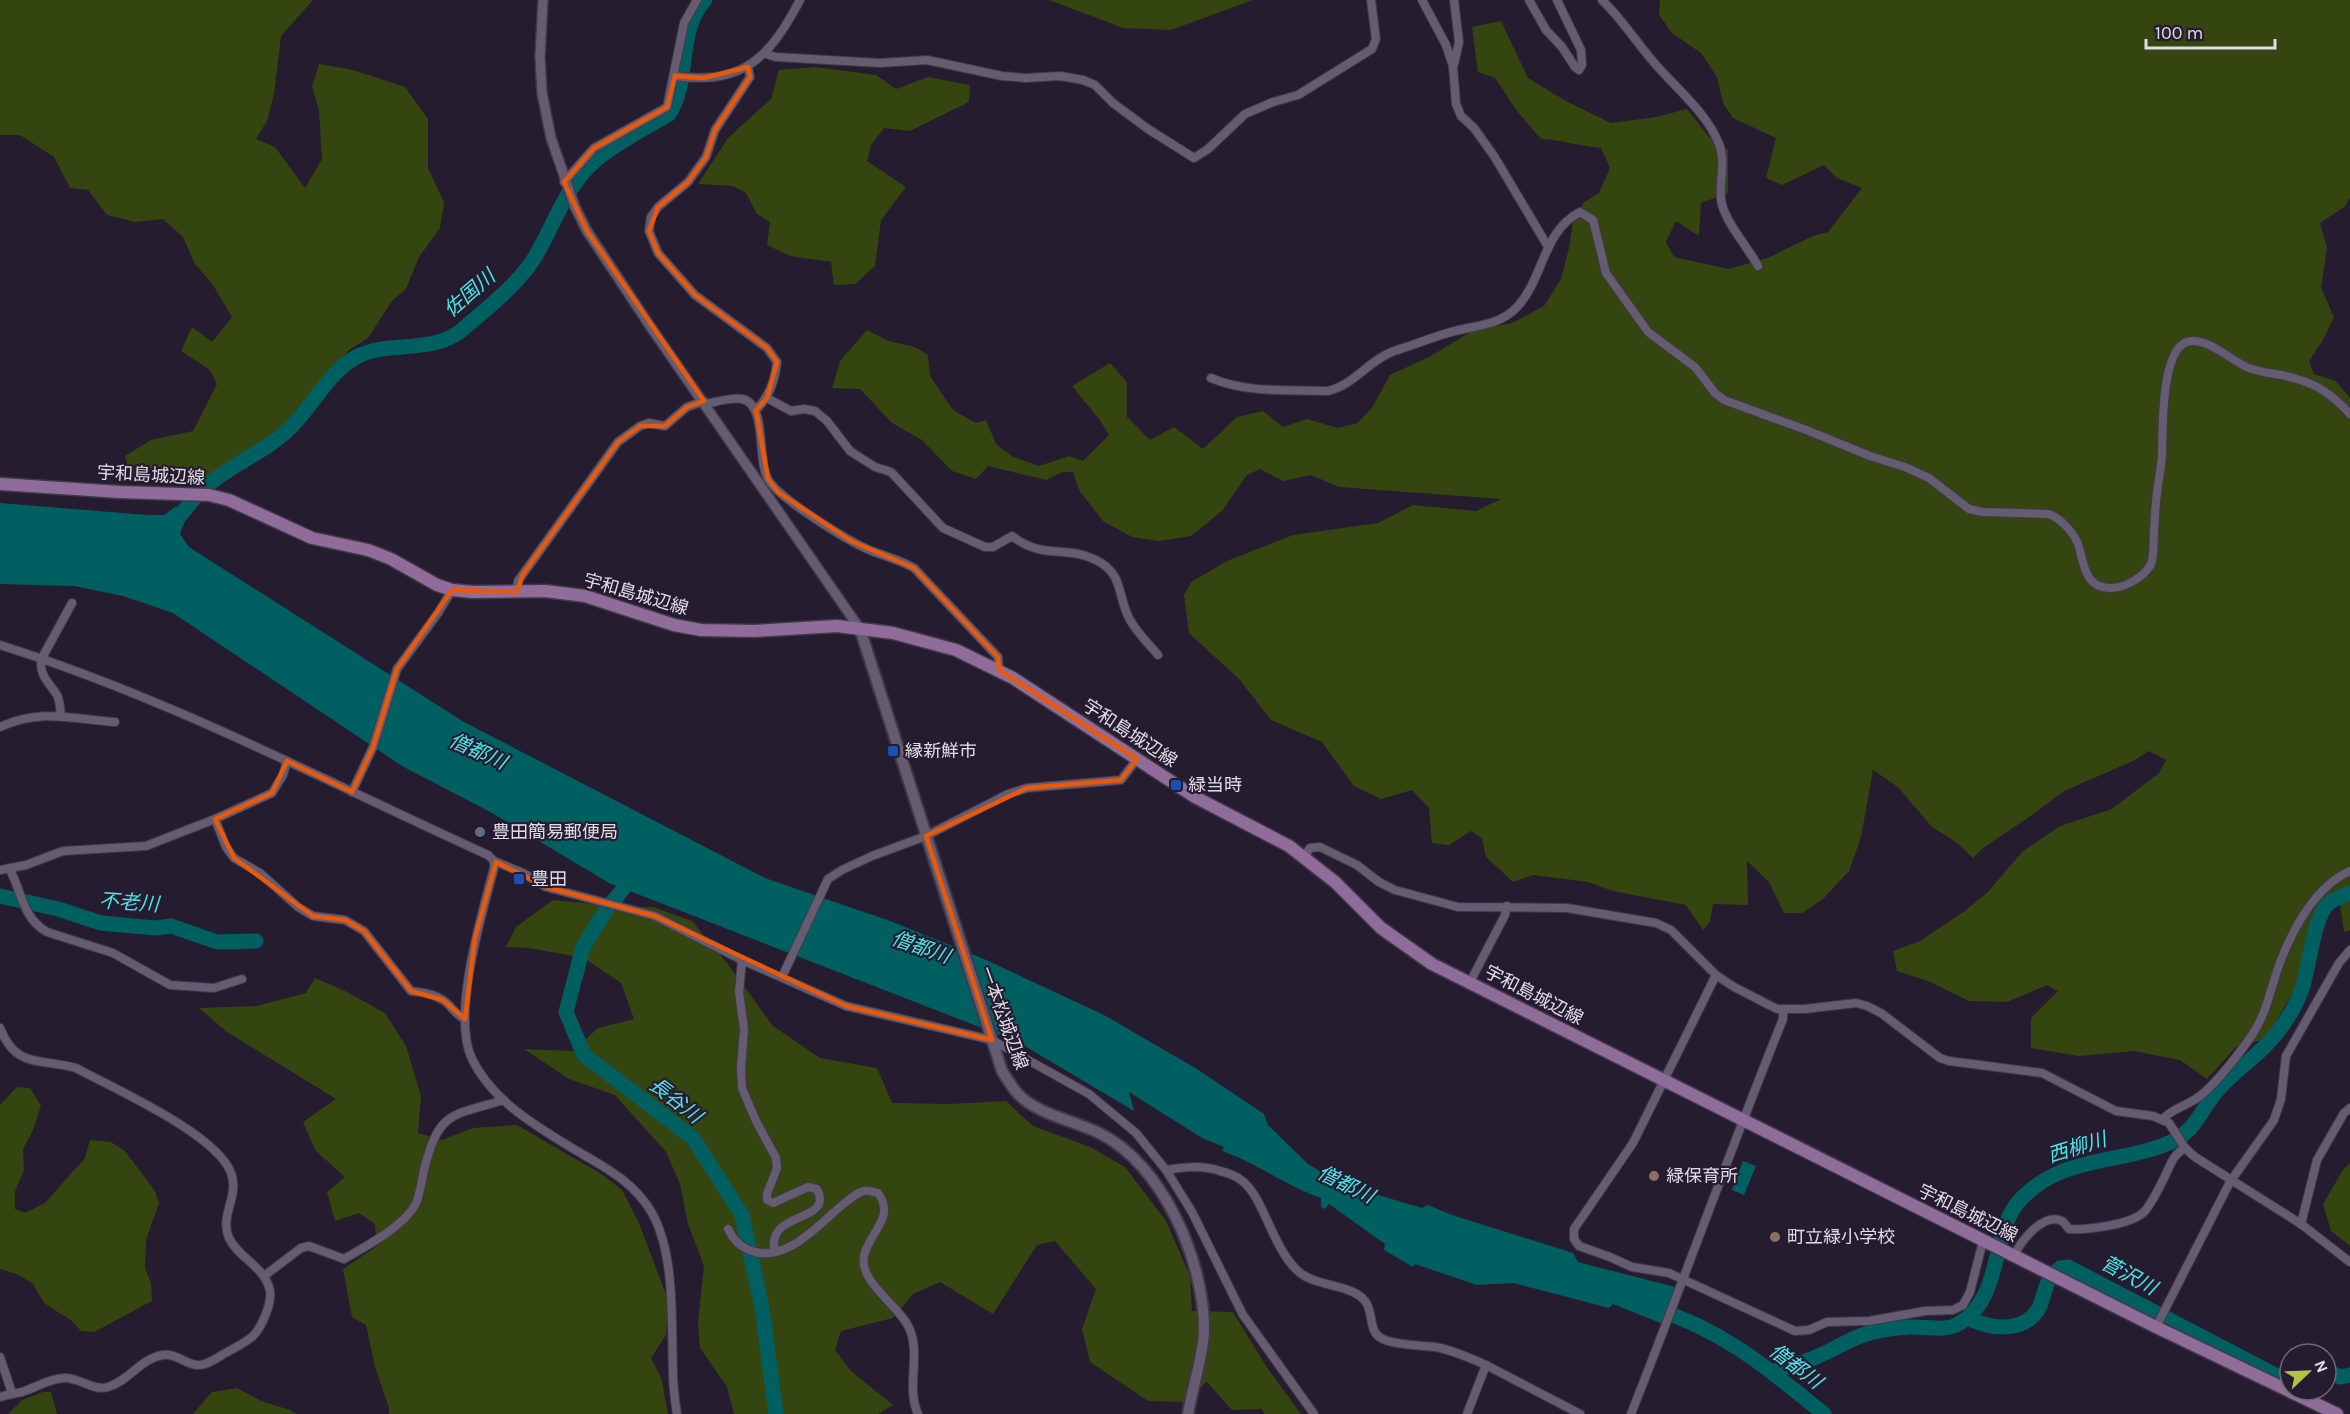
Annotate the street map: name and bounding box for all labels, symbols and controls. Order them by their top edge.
scale bar [2146,12,2275,50]
text: 100 m [2155,22,2203,44]
water label: 佐国川 [439,264,501,322]
street label: 宇和島城辺線 [96,461,206,489]
street label: 宇和島城辺線 [581,569,691,619]
street label: 宇和島城辺線 [1079,694,1181,772]
water label: 僧都川 [446,729,512,775]
place label: 縁新鮮市 [905,740,977,762]
marker: 縁新鮮市 [886,744,900,758]
place label: 緑当時 [1188,774,1242,796]
marker: 緑当時 [1169,778,1183,792]
place label: 豊田簡易郵便局 [492,821,618,843]
marker: 豊田簡易郵便局 [473,825,487,839]
place label: 豊田 [531,868,567,890]
marker: 豊田 [512,872,526,886]
water label: 不老川 [98,889,162,916]
water label: 僧都川 [889,927,955,969]
street label: 宇和島城辺線 [1481,961,1587,1029]
street label: 一本松城辺線 [975,963,1033,1073]
water label: 長谷川 [645,1073,708,1129]
water label: 西柳川 [2045,1127,2111,1167]
water label: 僧都川 [1314,1161,1380,1209]
place label: 緑保育所 [1666,1165,1738,1187]
marker: 緑保育所 [1647,1169,1661,1183]
street label: 宇和島城辺線 [1915,1179,2021,1247]
place label: 町立緑小学校 [1787,1226,1895,1248]
marker: 町立緑小学校 [1768,1230,1782,1244]
water label: 菅沢川 [2097,1251,2162,1301]
water label: 僧都川 [1765,1339,1828,1395]
north arrow [2278,1342,2338,1402]
text: N [2310,1357,2332,1375]

